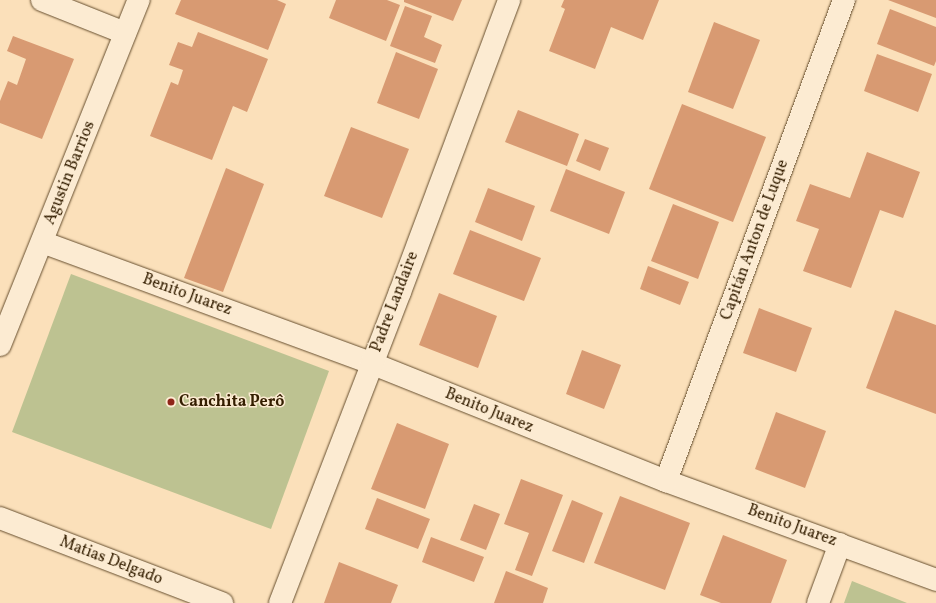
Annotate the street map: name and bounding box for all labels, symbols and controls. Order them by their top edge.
street label: Agustin Barrios [40,118,100,228]
street label: Capitán Anton de Luque [717,157,793,323]
street label: Padre Landaire [367,249,423,355]
street label: Benito Juarez [140,270,234,320]
street label: Benito Juarez [442,385,536,437]
place label: Canchita Perô [179,392,284,412]
marker: Canchita Perô [166,397,176,407]
street label: Benito Juarez [745,501,839,551]
street label: Matias Delgado [57,533,165,589]

